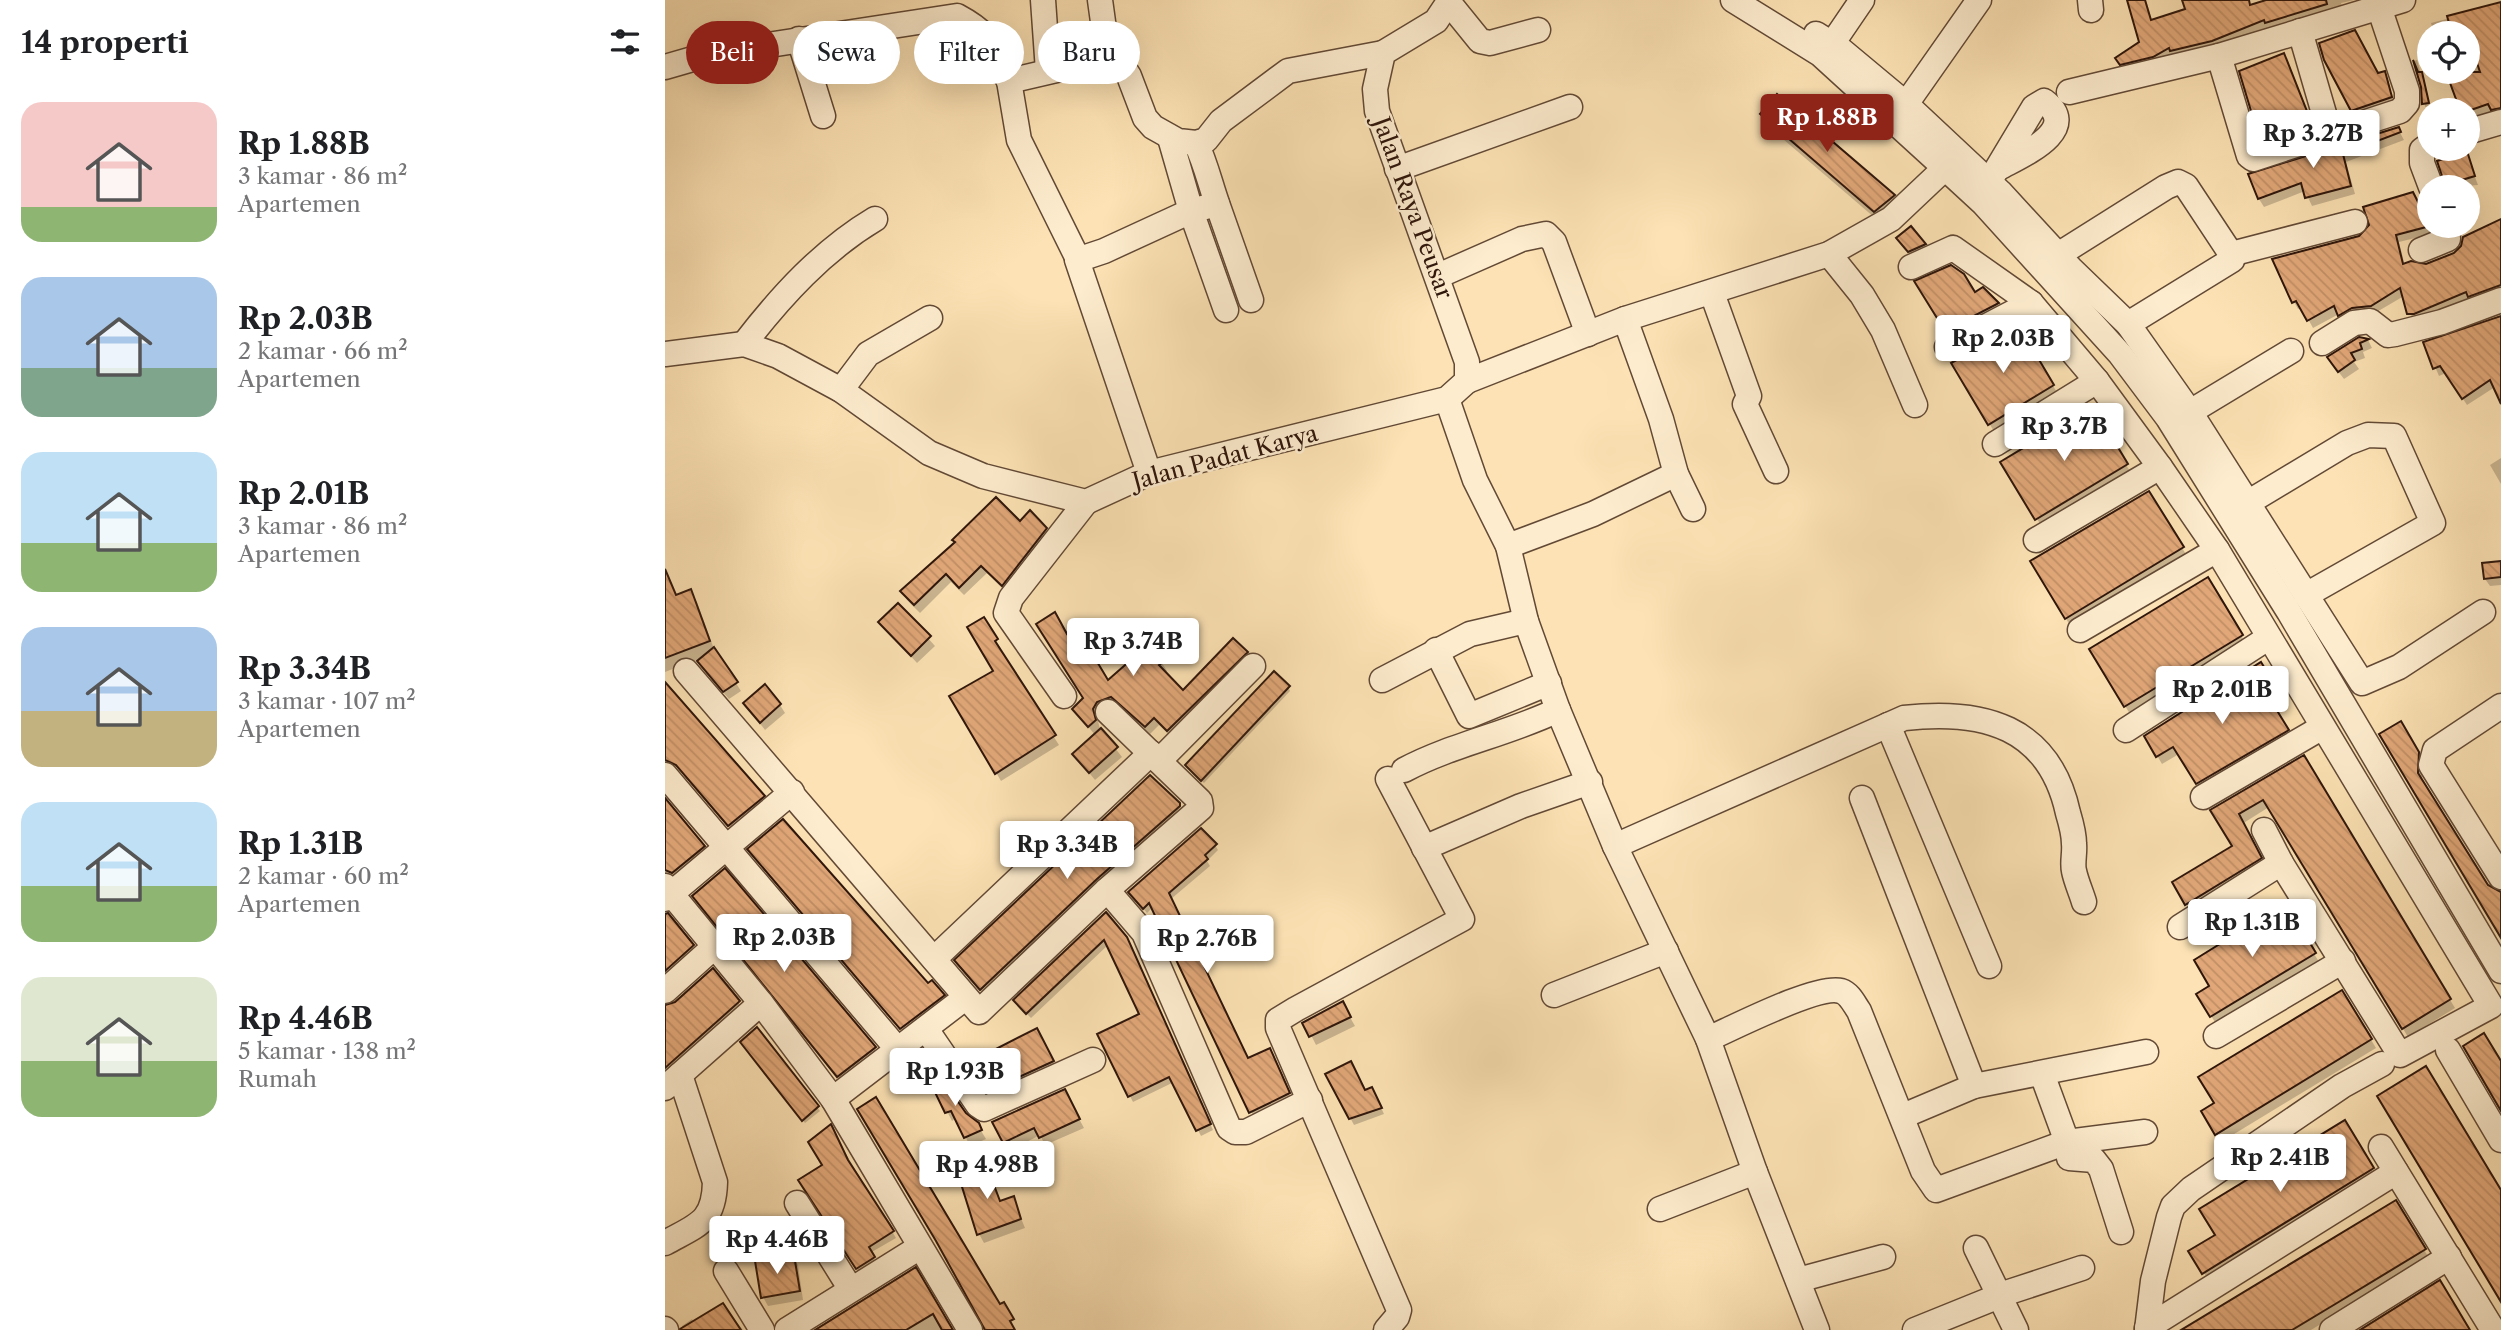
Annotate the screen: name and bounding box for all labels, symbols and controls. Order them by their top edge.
chip: Beli [686,21,779,84]
chip: Sewa [793,21,900,84]
chip: Filter [914,21,1024,84]
chip: Baru [1038,21,1140,84]
map controls [2417,21,2480,238]
button: locate [2417,21,2480,84]
icon: filters [606,23,644,61]
text: 14 properti [21,24,189,61]
pin: Rp 1.88B [1755,94,1899,154]
button: + [2417,98,2480,161]
text: Rp 1.88B [1776,103,1878,131]
street label: Jalan Raya Peusar [1366,110,1459,303]
pin: Rp 3.27B [2241,110,2385,170]
text: Rp 3.27B [2263,119,2363,147]
text: Rp 1.88B [238,125,370,162]
icon: home [77,130,161,214]
text: 3 kamar · 86 m² [238,162,407,190]
button: − [2417,175,2480,238]
text: Apartemen [238,190,361,218]
text: Rp 2.03B [238,300,373,337]
icon: home [77,305,161,389]
pin: Rp 2.03B [1931,316,2075,375]
text: Rp 2.03B [1951,324,2055,352]
text: 2 kamar · 66 m² [238,337,408,365]
text: Apartemen [238,365,361,393]
pin: Rp 3.7B [1999,404,2129,463]
text: Rp 3.7B [2020,412,2108,440]
street label: Jalan Padat Karya [1126,419,1322,496]
text: Rp 2.01B [238,475,369,512]
icon: home [77,480,161,564]
text: 3 kamar · 86 m² [238,512,407,540]
text: Apartemen [238,540,361,568]
pin: Rp 3.74B [1061,618,1205,678]
text: Rp 3.74B [1083,627,1183,655]
text: Rp 3.34B [238,650,371,687]
icon: home [77,655,161,739]
pin: Rp 2.01B [2150,666,2294,726]
text: Rp 2.01B [2172,675,2272,703]
text: 3 kamar · 107 m² [238,687,416,715]
text: Apartemen [238,715,361,743]
pin: Rp 3.34B [995,822,1139,881]
text: Rp 1.31B [238,825,363,862]
icon: home [77,830,161,914]
text: Rp 3.34B [1016,830,1118,858]
text: 2 kamar · 60 m² [238,862,409,890]
text: Apartemen [238,890,361,918]
pin: Rp 1.31B [2180,900,2324,959]
text: Rp 1.31B [2204,908,2300,936]
pin: Rp 2.03B [712,914,856,974]
pin: Rp 2.76B [1135,916,1279,975]
text: Rp 2.03B [732,923,836,951]
text: Rp 2.76B [1157,924,1257,952]
text: Rp 4.46B [238,1000,373,1037]
icon: home [77,1005,161,1089]
text: 5 kamar · 138 m² [238,1037,416,1065]
pin: Rp 1.93B [883,1048,1027,1108]
text: Rp 1.93B [906,1057,1004,1085]
text: Rumah [238,1065,317,1093]
pin: Rp 2.41B [2208,1134,2352,1194]
pin: Rp 4.98B [915,1142,1059,1201]
text: Rp 2.41B [2230,1143,2330,1171]
text: Rp 4.98B [935,1150,1039,1178]
pin: Rp 4.46B [705,1216,849,1276]
text: Rp 4.46B [725,1225,829,1253]

